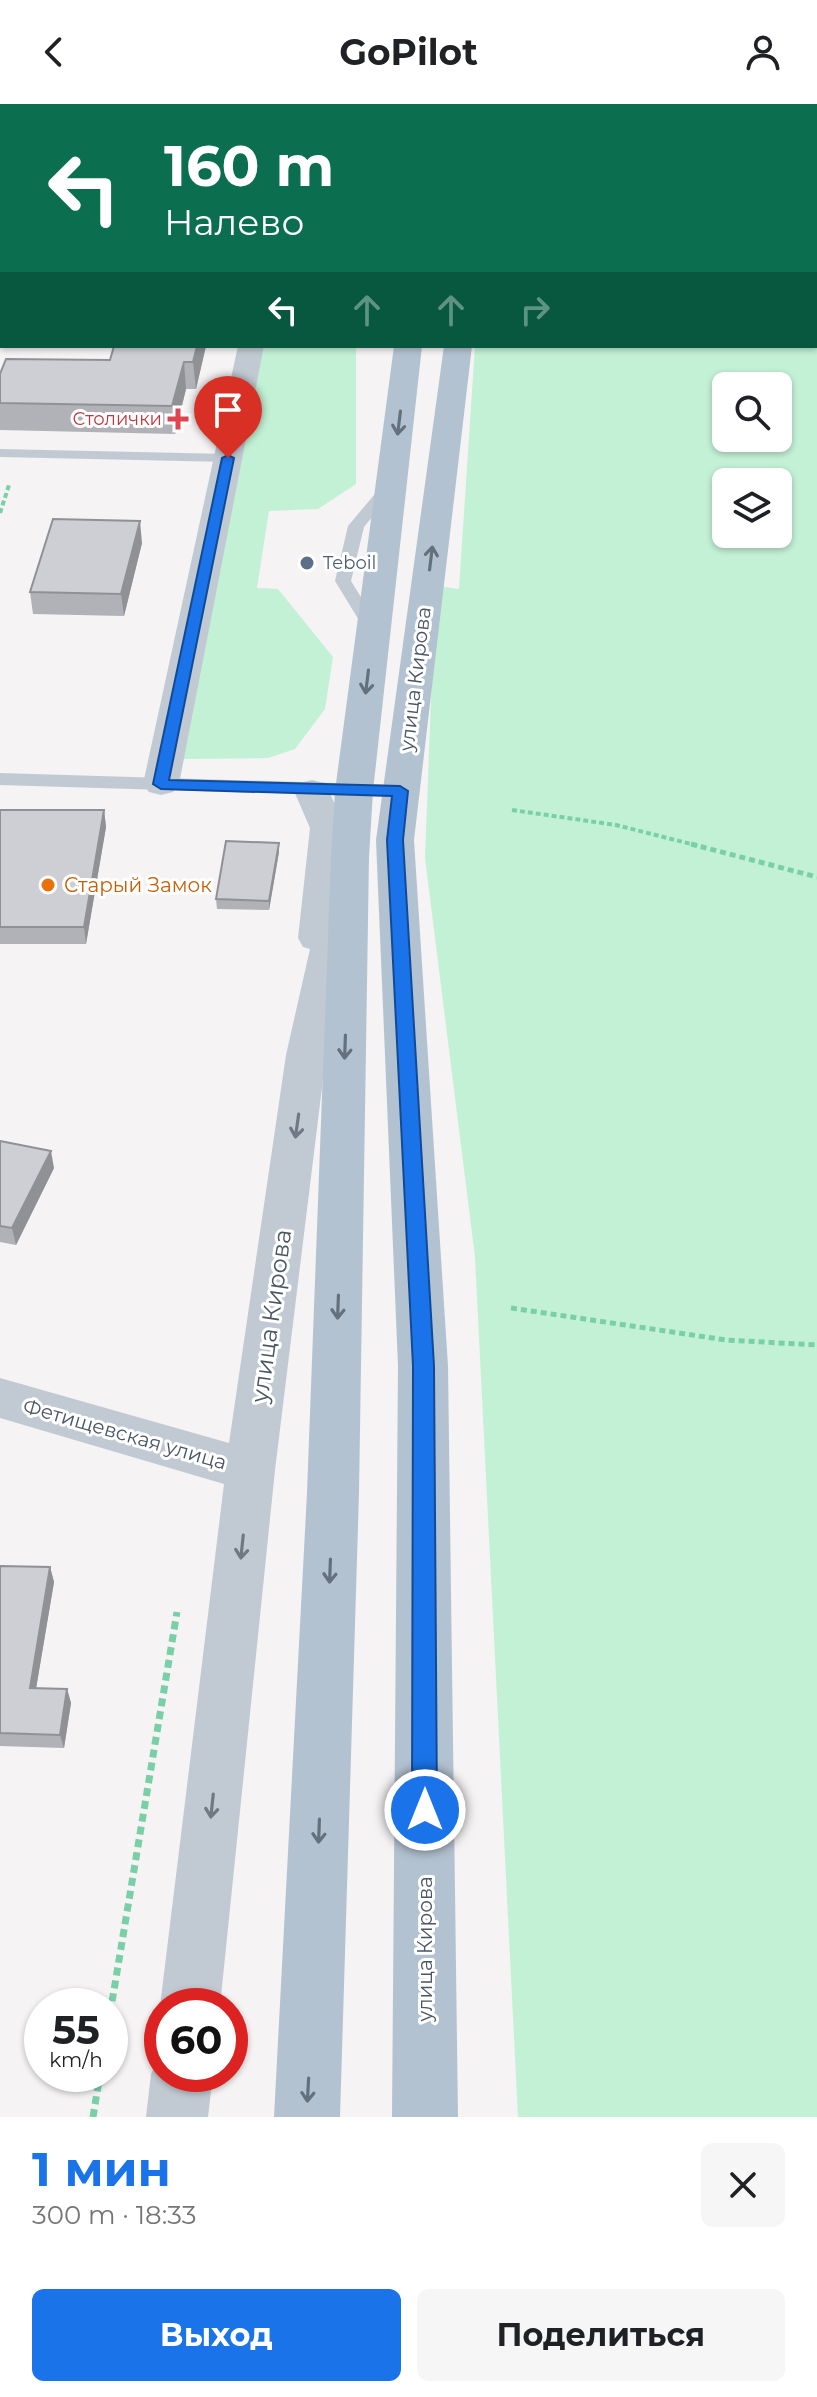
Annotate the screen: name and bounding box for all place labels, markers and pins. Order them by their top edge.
pin [194,376,262,458]
place label: Столички [73,408,162,430]
marker: Столички [169,410,187,428]
place label: Teboil [323,552,376,574]
marker: Teboil [298,554,316,572]
place label: Старый Замок [64,873,212,897]
marker: Старый Замок [39,876,57,894]

